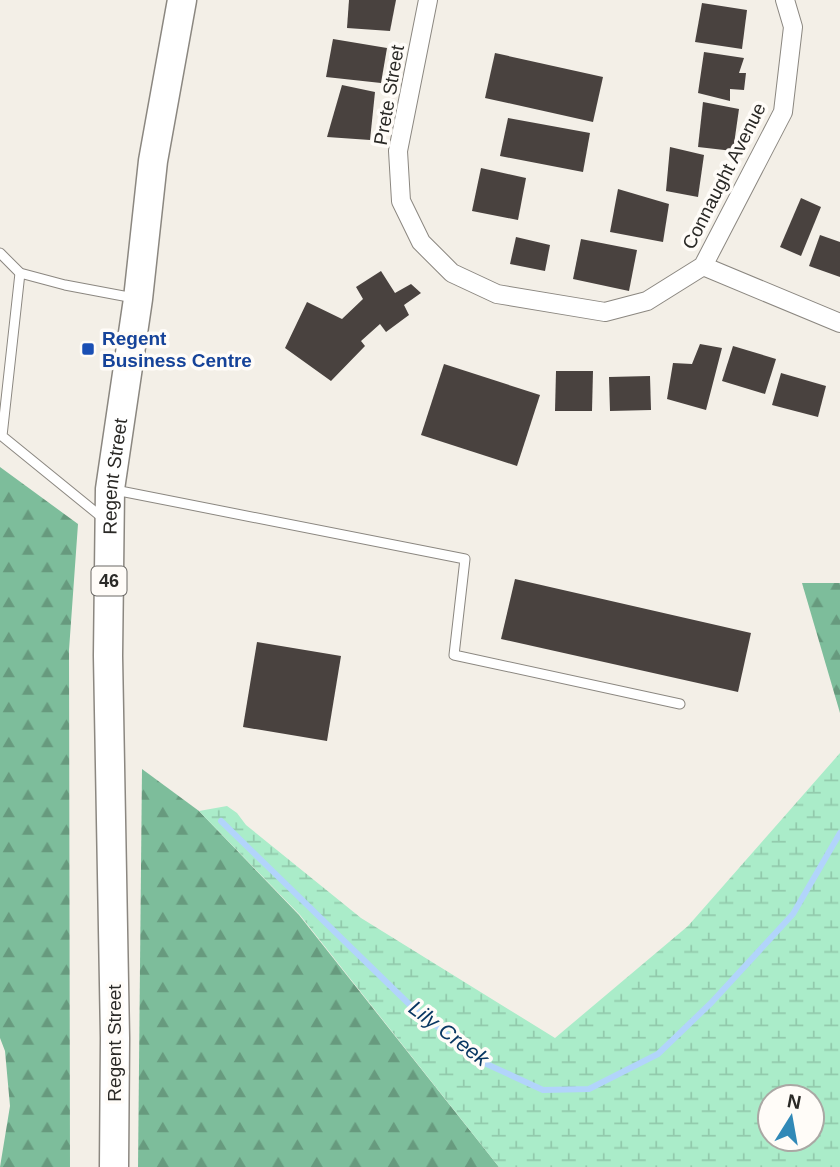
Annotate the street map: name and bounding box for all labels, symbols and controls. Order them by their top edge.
street label: Prete Street [370,43,408,147]
street label: Connaught Avenue [678,99,770,253]
place label: Regent Business Centre [102,328,252,371]
marker: Regent Business Centre [80,341,96,357]
street label: Regent Street [99,416,131,535]
road number: 46 [92,566,126,596]
street label: Regent Street [104,984,125,1102]
water label: Lily Creek [405,996,494,1071]
north arrow [756,1083,826,1153]
text: N [785,1090,803,1113]

